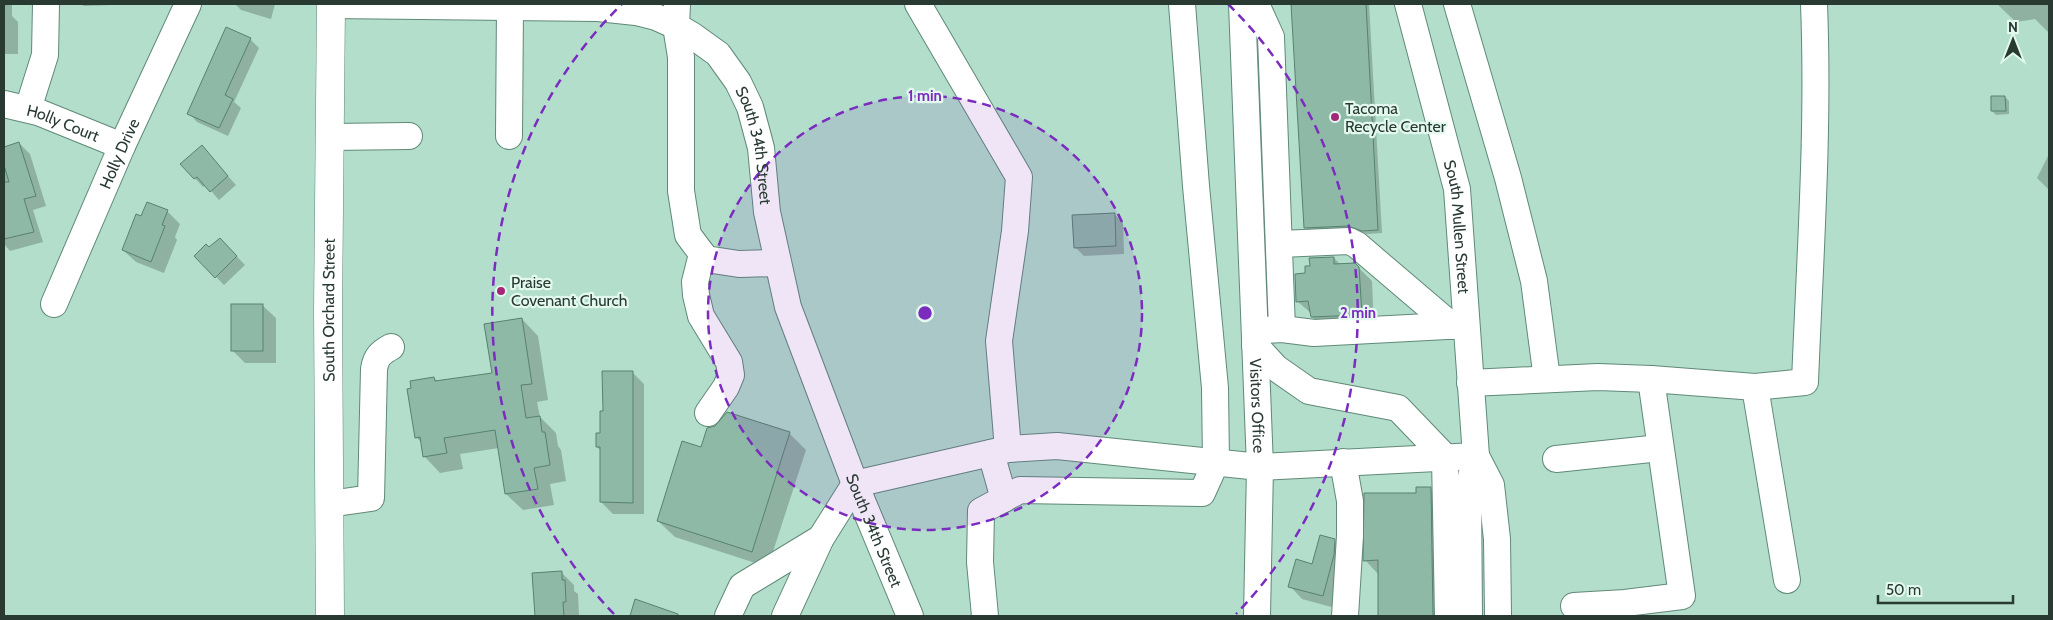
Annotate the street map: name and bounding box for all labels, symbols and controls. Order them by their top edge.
north arrow [1988,15,2038,65]
text: N [2008,18,2018,36]
street label: South 34th Street [731,83,775,206]
text: 1 min [908,87,942,105]
place label: Tacoma Recycle Center [1345,99,1447,136]
street label: Holly Court [25,101,102,146]
marker: Tacoma Recycle Center [1329,111,1341,123]
street label: Holly Drive [96,115,143,192]
street label: South Mullen Street [1440,158,1473,295]
street label: South Orchard Street [319,238,339,382]
place label: Praise Covenant Church [511,273,627,310]
marker: Praise Covenant Church [495,285,507,297]
centre of rings [916,304,934,322]
text: 2 min [1340,304,1376,322]
street label: Visitors Office [1246,358,1268,454]
street label: South 34th Street [842,471,906,591]
scale bar [1878,572,2013,604]
text: 50 m [1886,581,1921,599]

